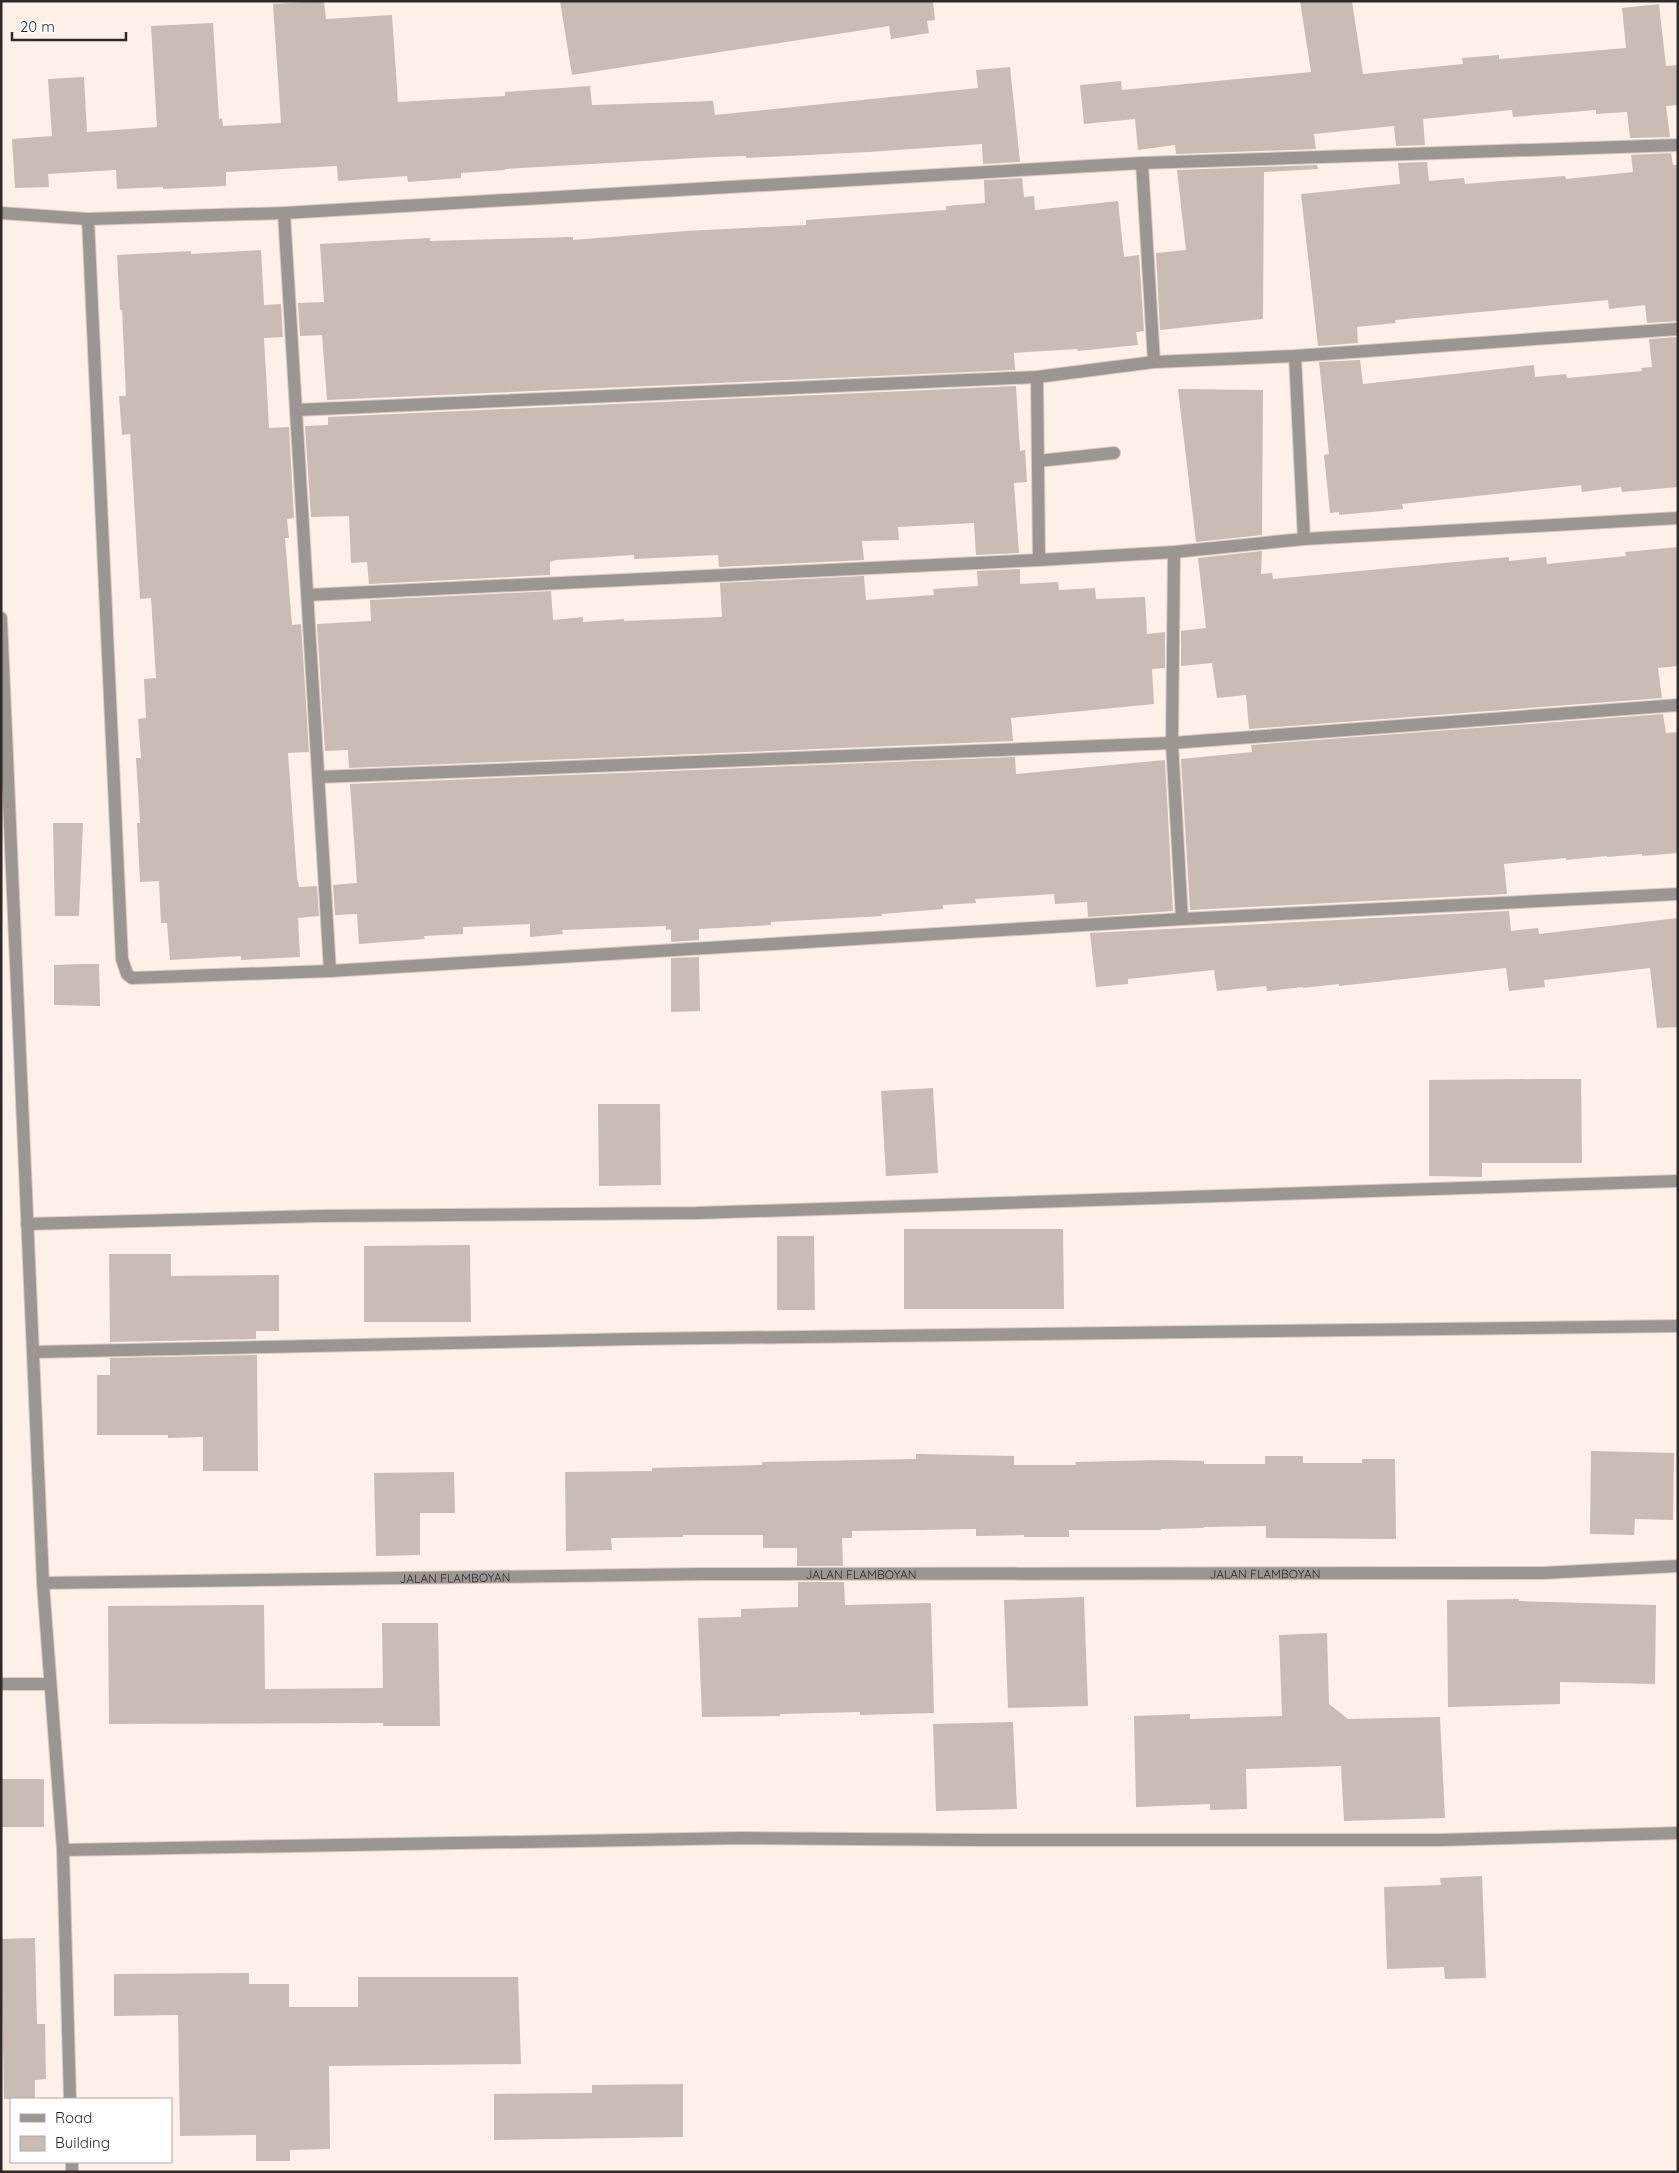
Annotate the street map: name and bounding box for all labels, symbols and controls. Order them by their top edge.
scale bar [12,10,126,42]
text: 20 m [20,17,55,36]
street label: JALAN FLAMBOYAN [805,1566,916,1581]
street label: JALAN FLAMBOYAN [1209,1566,1320,1581]
street label: JALAN FLAMBOYAN [399,1569,511,1586]
legend [10,2098,172,2163]
text: Road [55,2108,92,2127]
text: Building [55,2133,110,2152]

